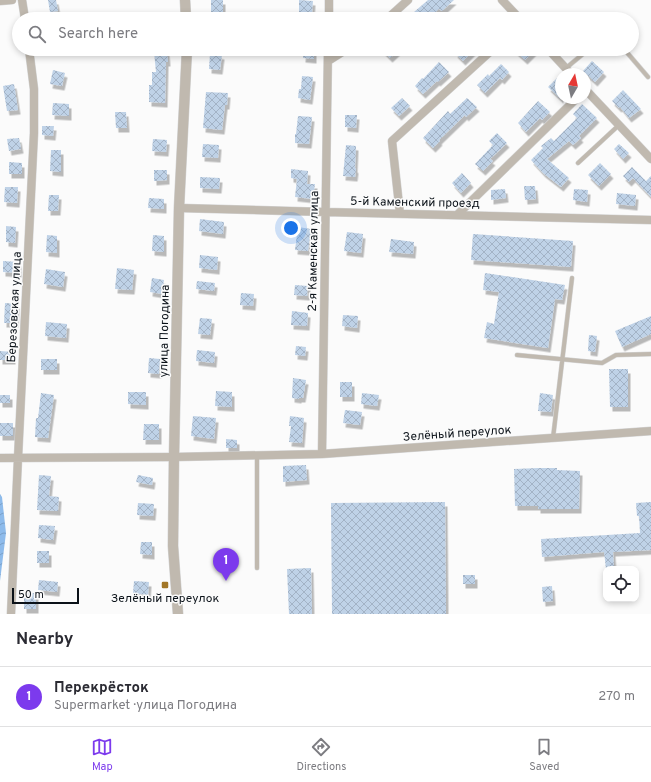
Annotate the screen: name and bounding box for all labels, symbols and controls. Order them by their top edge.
search box [12,12,639,56]
icon: search [26,23,48,45]
text: Search here [58,25,138,44]
north arrow [555,68,591,104]
street label: 2-я Каменская улица [305,190,323,312]
street label: 5-й Каменский проезд [350,194,480,212]
your location [281,218,301,238]
street label: Березовская улица [4,251,26,363]
street label: улица Погодина [156,284,174,378]
street label: Зелёный переулок [402,422,512,446]
pin: 1 [213,548,239,581]
map controls [603,566,639,602]
button: locate [603,566,639,602]
marker: Зелёный переулок [160,580,170,590]
scale bar [12,586,79,605]
text: 50 m [18,588,44,602]
place label: Зелёный переулок [111,591,220,607]
text: Nearby [16,629,73,651]
text: Перекрёсток [54,679,149,698]
text: 1 [26,689,32,705]
text: 270 m [598,689,635,705]
text: Supermarket · улица Погодина [54,698,237,714]
tab: Map [91,736,113,774]
tab: Directions [296,736,346,774]
tab: Saved [529,736,560,774]

